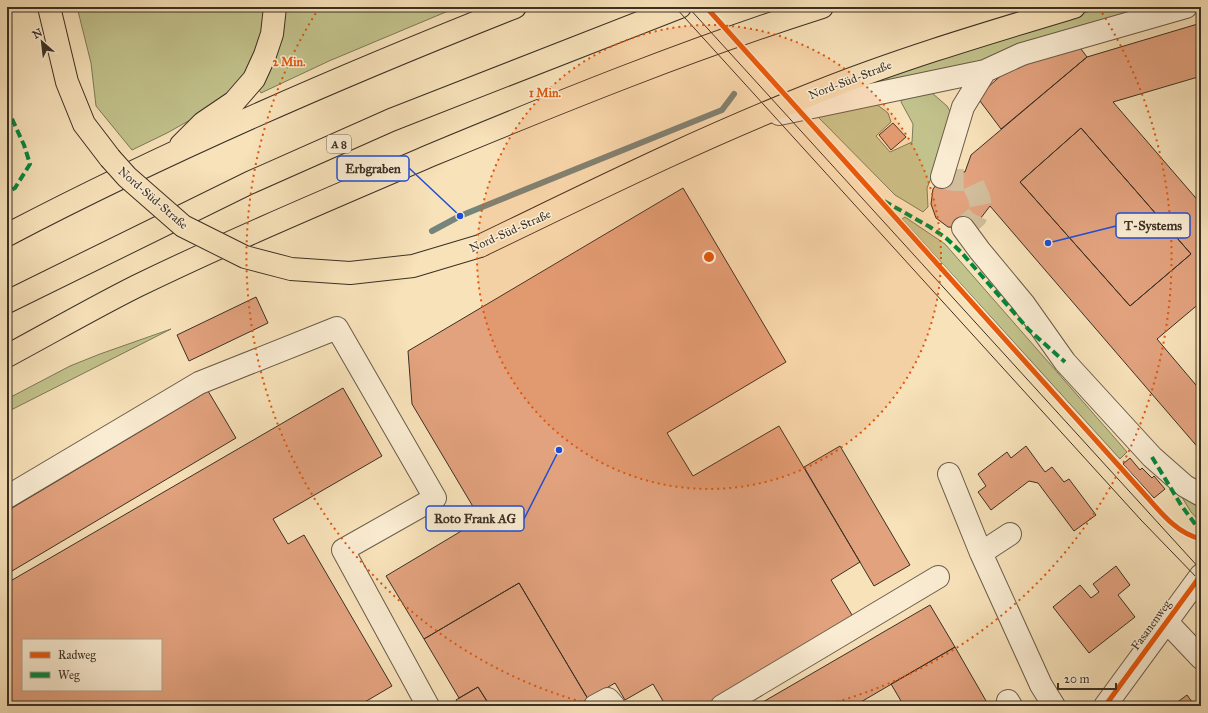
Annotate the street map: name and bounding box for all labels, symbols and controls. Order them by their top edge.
north arrow [22,22,62,62]
text: N [30,25,45,42]
text: 2 Min. [272,55,306,69]
street label: Nord-Süd-Straße [807,58,893,102]
text: 1 Min. [529,86,561,100]
road number: A 8 [327,135,351,153]
callout: Erbgraben [337,156,409,181]
text: Erbgraben [345,161,401,177]
street label: Nord-Süd-Straße [115,164,191,232]
street label: Nord-Süd-Straße [467,207,553,255]
callout: T-Systems [1116,213,1190,238]
text: T-Systems [1123,218,1182,234]
centre of rings [702,250,716,264]
callout: Roto Frank AG [426,506,524,531]
text: Roto Frank AG [434,511,517,527]
street label: Fasanenweg [1128,597,1175,653]
legend [22,639,162,691]
text: Radweg [58,648,96,663]
scale bar [1058,665,1116,691]
text: Weg [58,668,80,683]
text: 20 m [1064,672,1090,686]

